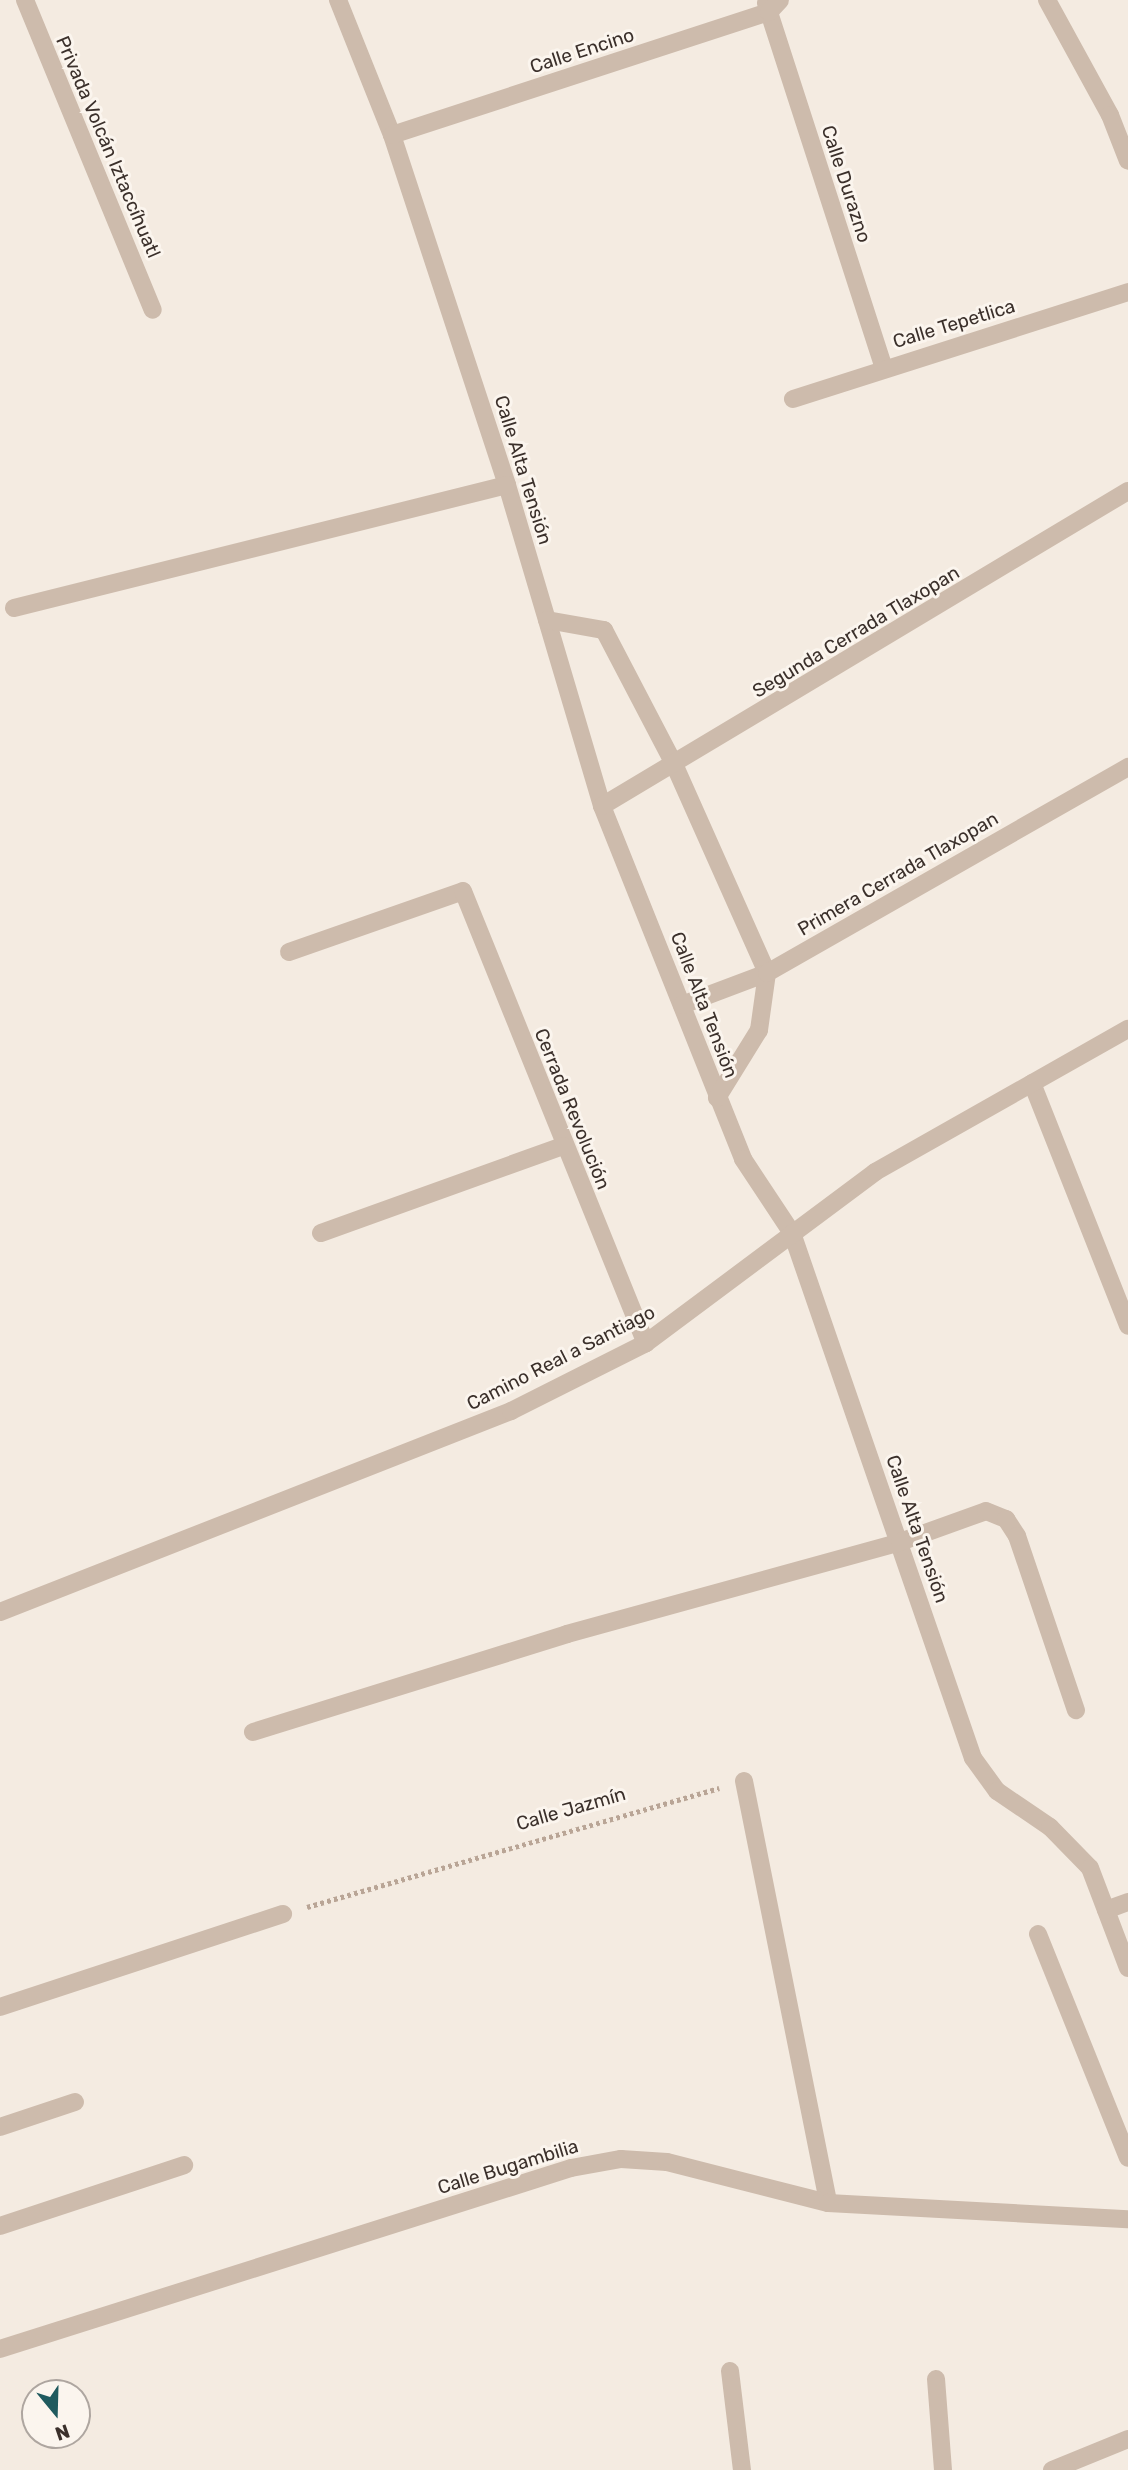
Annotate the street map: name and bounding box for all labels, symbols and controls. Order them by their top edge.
street label: Calle Encino [527,23,637,79]
street label: Privada Volcán Iztaccíhuatl [51,33,165,261]
street label: Calle Durazno [816,123,876,245]
street label: Calle Tepetlica [890,295,1018,353]
street label: Calle Alta Tensión [489,392,557,548]
street label: Segunda Cerrada Tlaxopan [748,561,964,703]
street label: Primera Cerrada Tlaxopan [793,807,1003,941]
street label: Calle Alta Tensión [665,928,743,1082]
street label: Cerrada Revolución [529,1025,615,1193]
street label: Camino Real a Santiago [463,1301,659,1415]
street label: Calle Alta Tensión [881,1452,953,1606]
street label: Calle Jazmín [514,1782,628,1836]
street label: Calle Bugambilia [435,2135,581,2199]
north arrow [21,2379,91,2449]
text: N [52,2419,73,2446]

